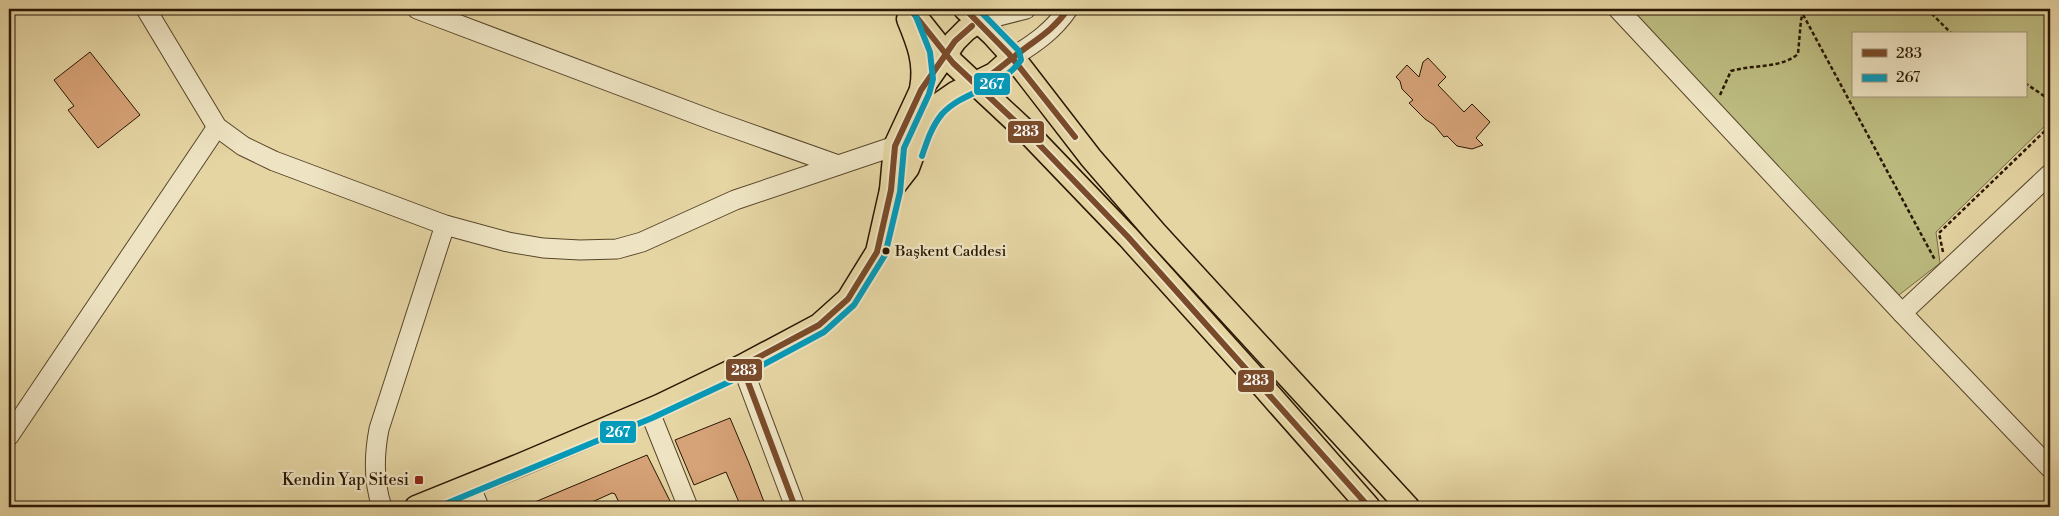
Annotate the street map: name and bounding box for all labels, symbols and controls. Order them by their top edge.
legend [1852,32,2026,98]
text: 283 [1896,44,1922,63]
text: 267 [1896,68,1921,87]
line badge: 267 [973,72,1011,96]
text: 267 [979,76,1005,94]
line badge: 283 [1007,120,1045,144]
text: 283 [1013,123,1039,141]
place label: Başkent Caddesi [894,242,1006,261]
marker: Başkent Caddesi [881,246,891,256]
line badge: 283 [725,358,763,382]
text: 283 [731,362,757,380]
line badge: 283 [1237,369,1275,393]
text: 283 [1243,372,1269,390]
line badge: 267 [599,420,637,444]
text: 267 [605,424,631,442]
place label: Kendin Yap Sitesi [282,470,409,490]
marker: Kendin Yap Sitesi [413,474,425,486]

